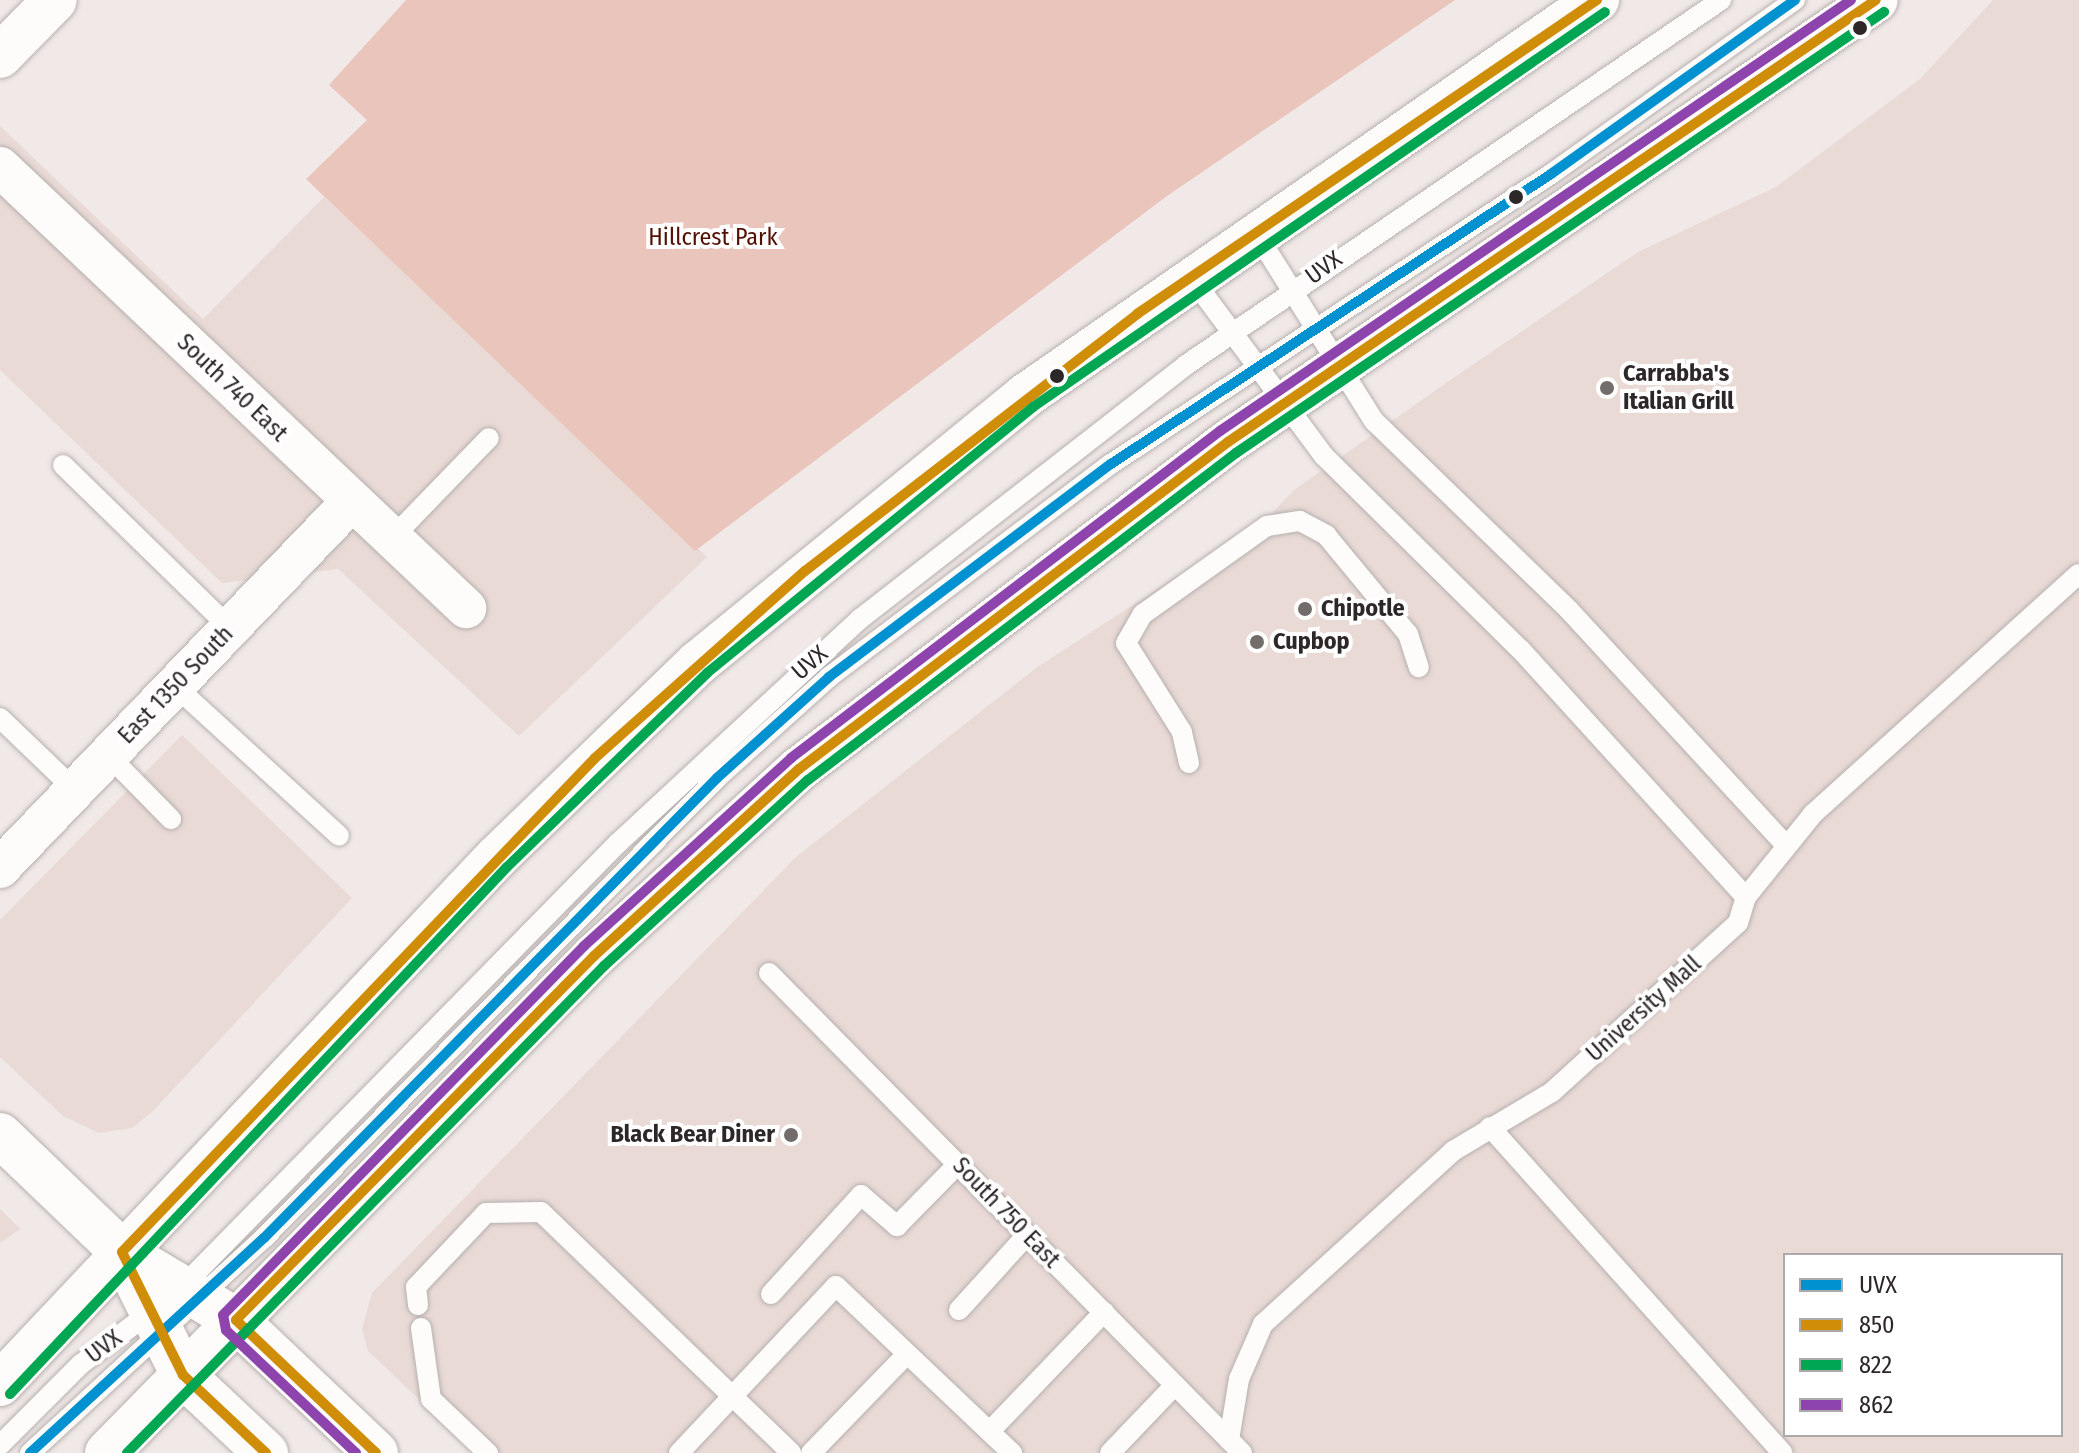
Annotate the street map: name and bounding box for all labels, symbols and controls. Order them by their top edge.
unlabelled marker [1852,20,1868,36]
unlabelled marker [1508,189,1524,205]
park label: Hillcrest Park [648,224,778,252]
street label: UVX [1300,245,1348,291]
street label: South 740 East [171,328,293,448]
place label: Carrabba's Italian Grill [1623,360,1734,416]
unlabelled marker [1049,368,1065,384]
marker: Carrabba's Italian Grill [1598,379,1616,397]
place label: Chipotle [1321,595,1405,623]
marker: Chipotle [1296,600,1314,618]
street label: East 1350 South [112,620,240,750]
place label: Cupbop [1273,628,1350,656]
marker: Cupbop [1248,633,1266,651]
street label: UVX [786,640,834,686]
street label: University Mall [1581,950,1707,1068]
place label: Black Bear Diner [610,1121,775,1149]
marker: Black Bear Diner [782,1126,800,1144]
street label: South 750 East [946,1152,1066,1274]
legend [1783,1253,2063,1437]
text: UVX [1859,1271,1897,1299]
text: 850 [1859,1311,1895,1339]
street label: UVX [80,1324,128,1370]
text: 822 [1859,1351,1892,1379]
text: 862 [1859,1391,1893,1419]

